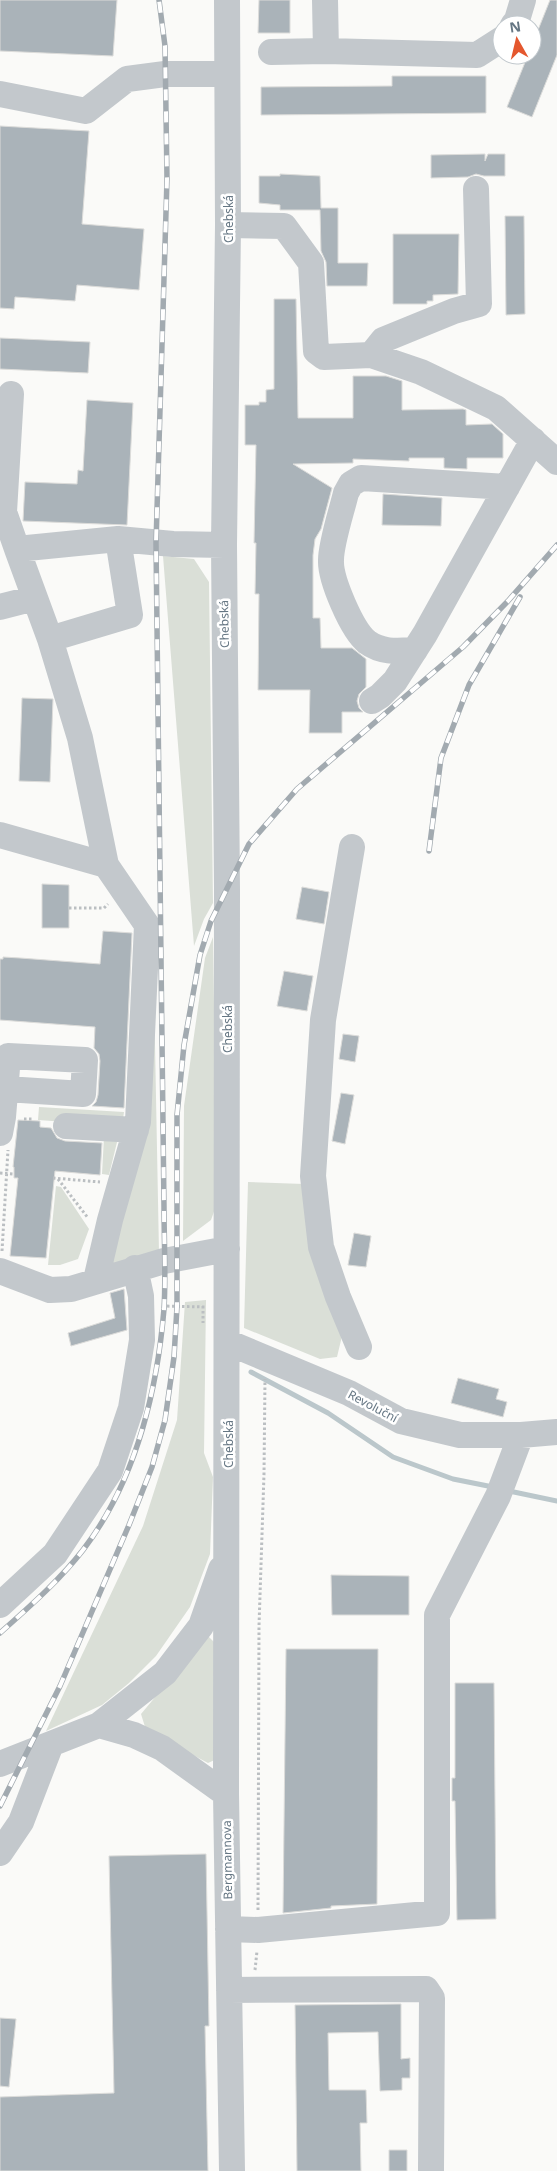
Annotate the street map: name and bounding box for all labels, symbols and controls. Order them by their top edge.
north arrow [492,15,542,65]
text: N [508,16,522,37]
street label: Chebská [220,195,237,243]
street label: Chebská [215,600,233,648]
street label: Chebská [219,1005,236,1053]
street label: Revoluční [345,1386,402,1427]
street label: Chebská [220,1420,237,1468]
street label: Bergmannova [218,1820,236,1900]

